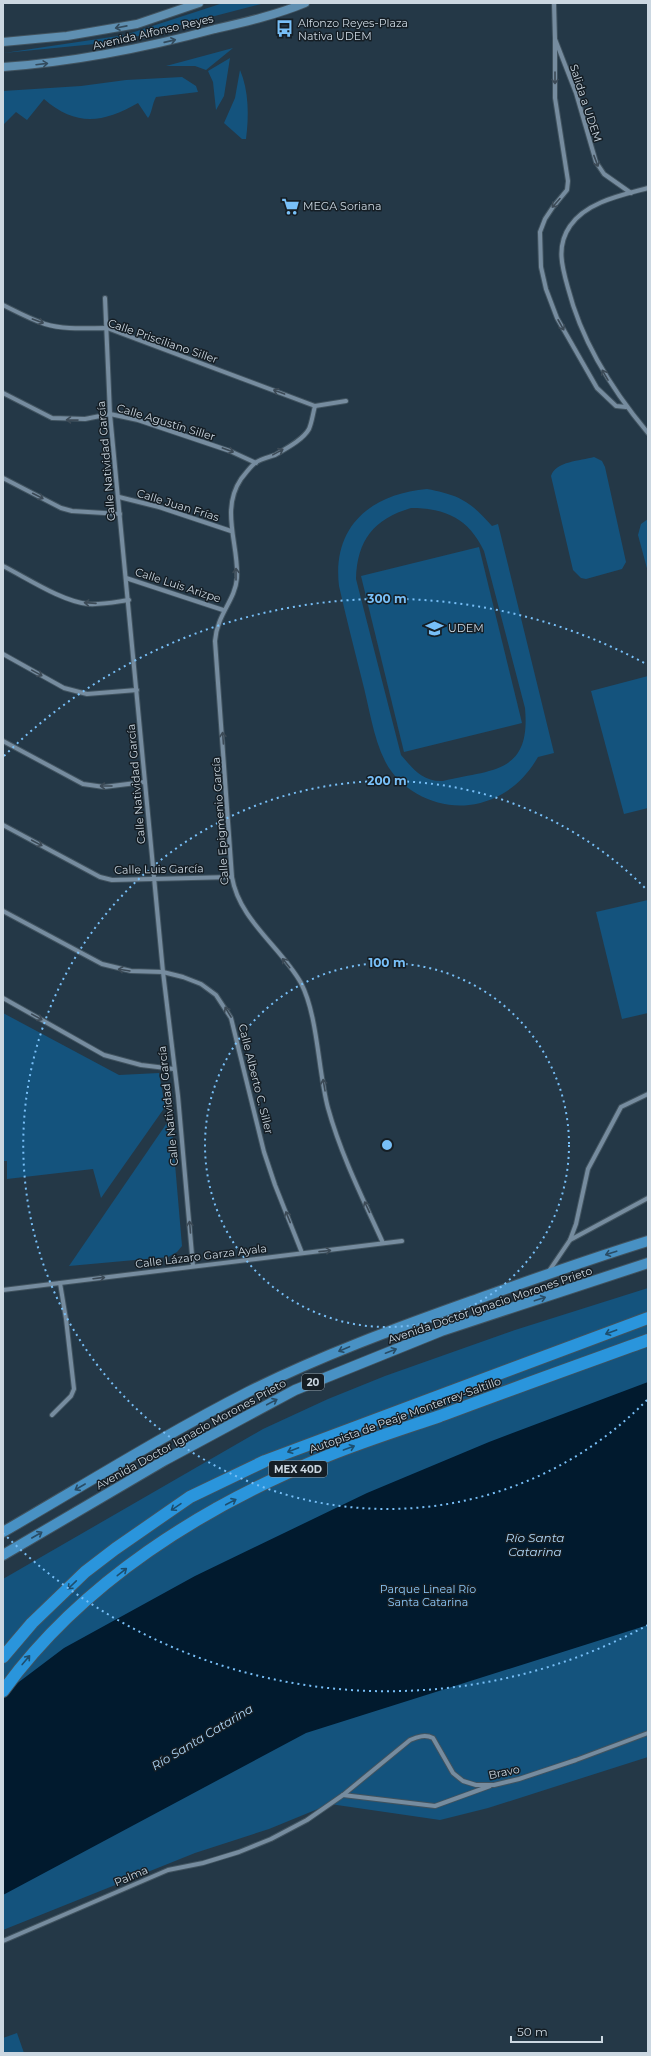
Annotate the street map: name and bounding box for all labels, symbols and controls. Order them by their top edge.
street label: Avenida Alfonso Reyes [91,11,215,53]
place label: Alfonzo Reyes-Plaza Nativa UDEM [298,16,408,43]
bus stop icon: Alfonzo Reyes-Plaza Nativa UDEM [275,19,295,39]
one-way arrow [115,23,128,31]
one-way arrow [163,37,176,44]
one-way arrow [35,60,48,68]
street label: Salida a UDEM [567,62,605,144]
one-way arrow [551,71,559,84]
one-way arrow [592,155,600,167]
supermarket icon: MEGA Soriana [280,196,300,216]
one-way arrow [552,198,561,208]
place label: MEGA Soriana [303,199,381,213]
street label: Calle Prisciliano Siller [106,316,220,366]
one-way arrow [32,318,44,326]
one-way arrow [558,318,565,330]
one-way arrow [600,369,608,381]
one-way arrow [272,388,285,395]
street label: Calle Natividad García [94,400,118,522]
street label: Calle Agustín Siller [115,400,217,444]
one-way arrow [66,416,79,423]
one-way arrow [221,447,233,455]
one-way arrow [272,448,284,456]
street label: Calle Juan Frías [135,486,221,524]
one-way arrow [31,493,43,500]
street label: Calle Luis Arizpe [133,565,223,606]
one-way arrow [232,568,240,581]
text: 300 m [366,591,407,606]
one-way arrow [84,599,97,606]
school or university icon: UDEM [425,618,445,638]
place label: UDEM [448,621,484,635]
one-way arrow [31,670,43,677]
street label: Calle Natividad García [124,723,148,845]
one-way arrow [220,732,227,745]
street label: Calle Epigmenio García [209,757,231,885]
text: 200 m [367,773,407,788]
one-way arrow [100,782,113,790]
one-way arrow [31,840,43,848]
street label: Calle Luis García [114,861,204,877]
text: 100 m [369,955,405,970]
one-way arrow [282,957,291,968]
one-way arrow [118,966,131,974]
one-way arrow [223,1006,231,1018]
one-way arrow [31,1014,43,1021]
street label: Calle Alberto C. Siller [236,1022,276,1136]
street label: Calle Natividad García [155,1045,181,1167]
one-way arrow [320,1079,328,1092]
centre of rings [380,1138,394,1152]
one-way arrow [363,1202,370,1214]
one-way arrow [283,1211,291,1223]
one-way arrow [186,1221,193,1234]
street label: Calle Lázaro Garza Ayala [134,1241,268,1271]
one-way arrow [318,1247,331,1254]
one-way arrow [605,1250,618,1257]
street label: Avenida Doctor Ignacio Morones Prieto [386,1263,594,1347]
one-way arrow [92,1274,105,1282]
one-way arrow [533,1295,546,1302]
one-way arrow [606,1328,618,1336]
one-way arrow [338,1346,350,1353]
one-way arrow [385,1347,397,1355]
road number: 20 [302,1374,324,1390]
street label: Autopista de Peaje Monterrey-Saltillo [307,1374,503,1456]
street label: Avenida Doctor Ignacio Morones Prieto [93,1376,289,1492]
one-way arrow [265,1398,277,1406]
one-way arrow [343,1444,355,1452]
one-way arrow [287,1446,299,1454]
road number: MEX 40D [269,1461,327,1477]
one-way arrow [74,1484,86,1492]
one-way arrow [225,1498,237,1505]
one-way arrow [170,1503,182,1511]
water label: Río Santa Catarina [506,1530,565,1559]
one-way arrow [31,1531,43,1539]
one-way arrow [116,1568,127,1576]
one-way arrow [67,1580,77,1590]
park label: Parque Lineal Río Santa Catarina [380,1582,476,1609]
one-way arrow [22,1655,31,1665]
water label: Río Santa Catarina [149,1701,255,1773]
street label: Bravo [487,1762,521,1782]
street label: Palma [112,1863,150,1889]
scale bar [511,2018,602,2044]
text: 50 m [517,2024,548,2039]

